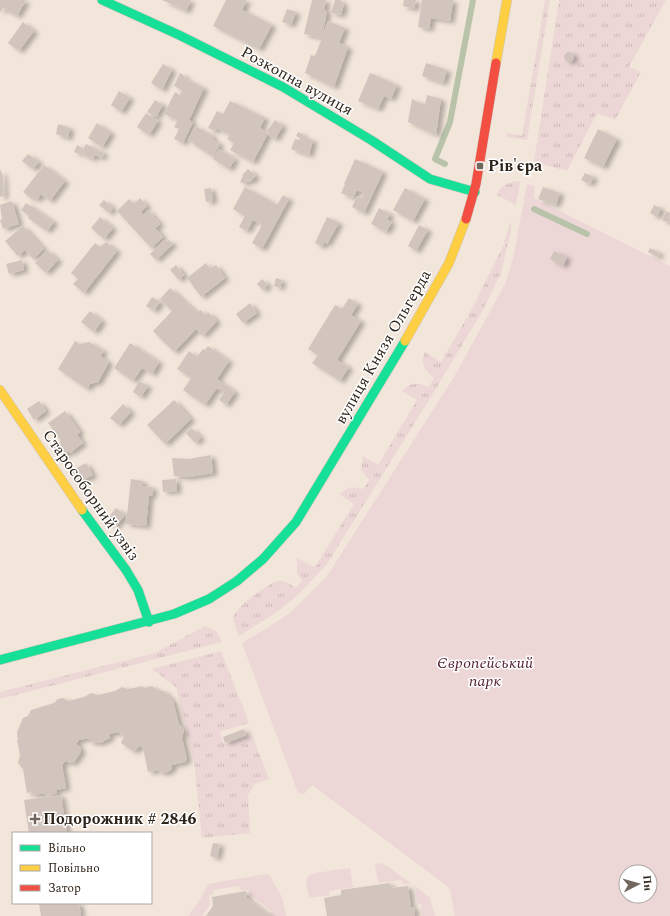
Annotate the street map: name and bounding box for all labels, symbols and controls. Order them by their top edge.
street label: Розкопна вулиця [237,40,357,122]
place label: Рів'єра [488,154,543,178]
marker: Рів'єра [475,161,485,171]
street label: вулиця Князя Ольгерда [329,265,437,429]
street label: Старособорний узвіз [37,424,145,566]
park label: Європейський парк [437,651,534,693]
place label: Подорожник # 2846 [43,807,196,831]
marker: Подорожник # 2846 [30,814,40,824]
legend [12,832,152,904]
text: Вільно [48,839,86,858]
text: Повільно [48,859,100,878]
north arrow [618,864,658,904]
text: Пн [638,874,657,892]
text: Затор [48,879,81,898]

